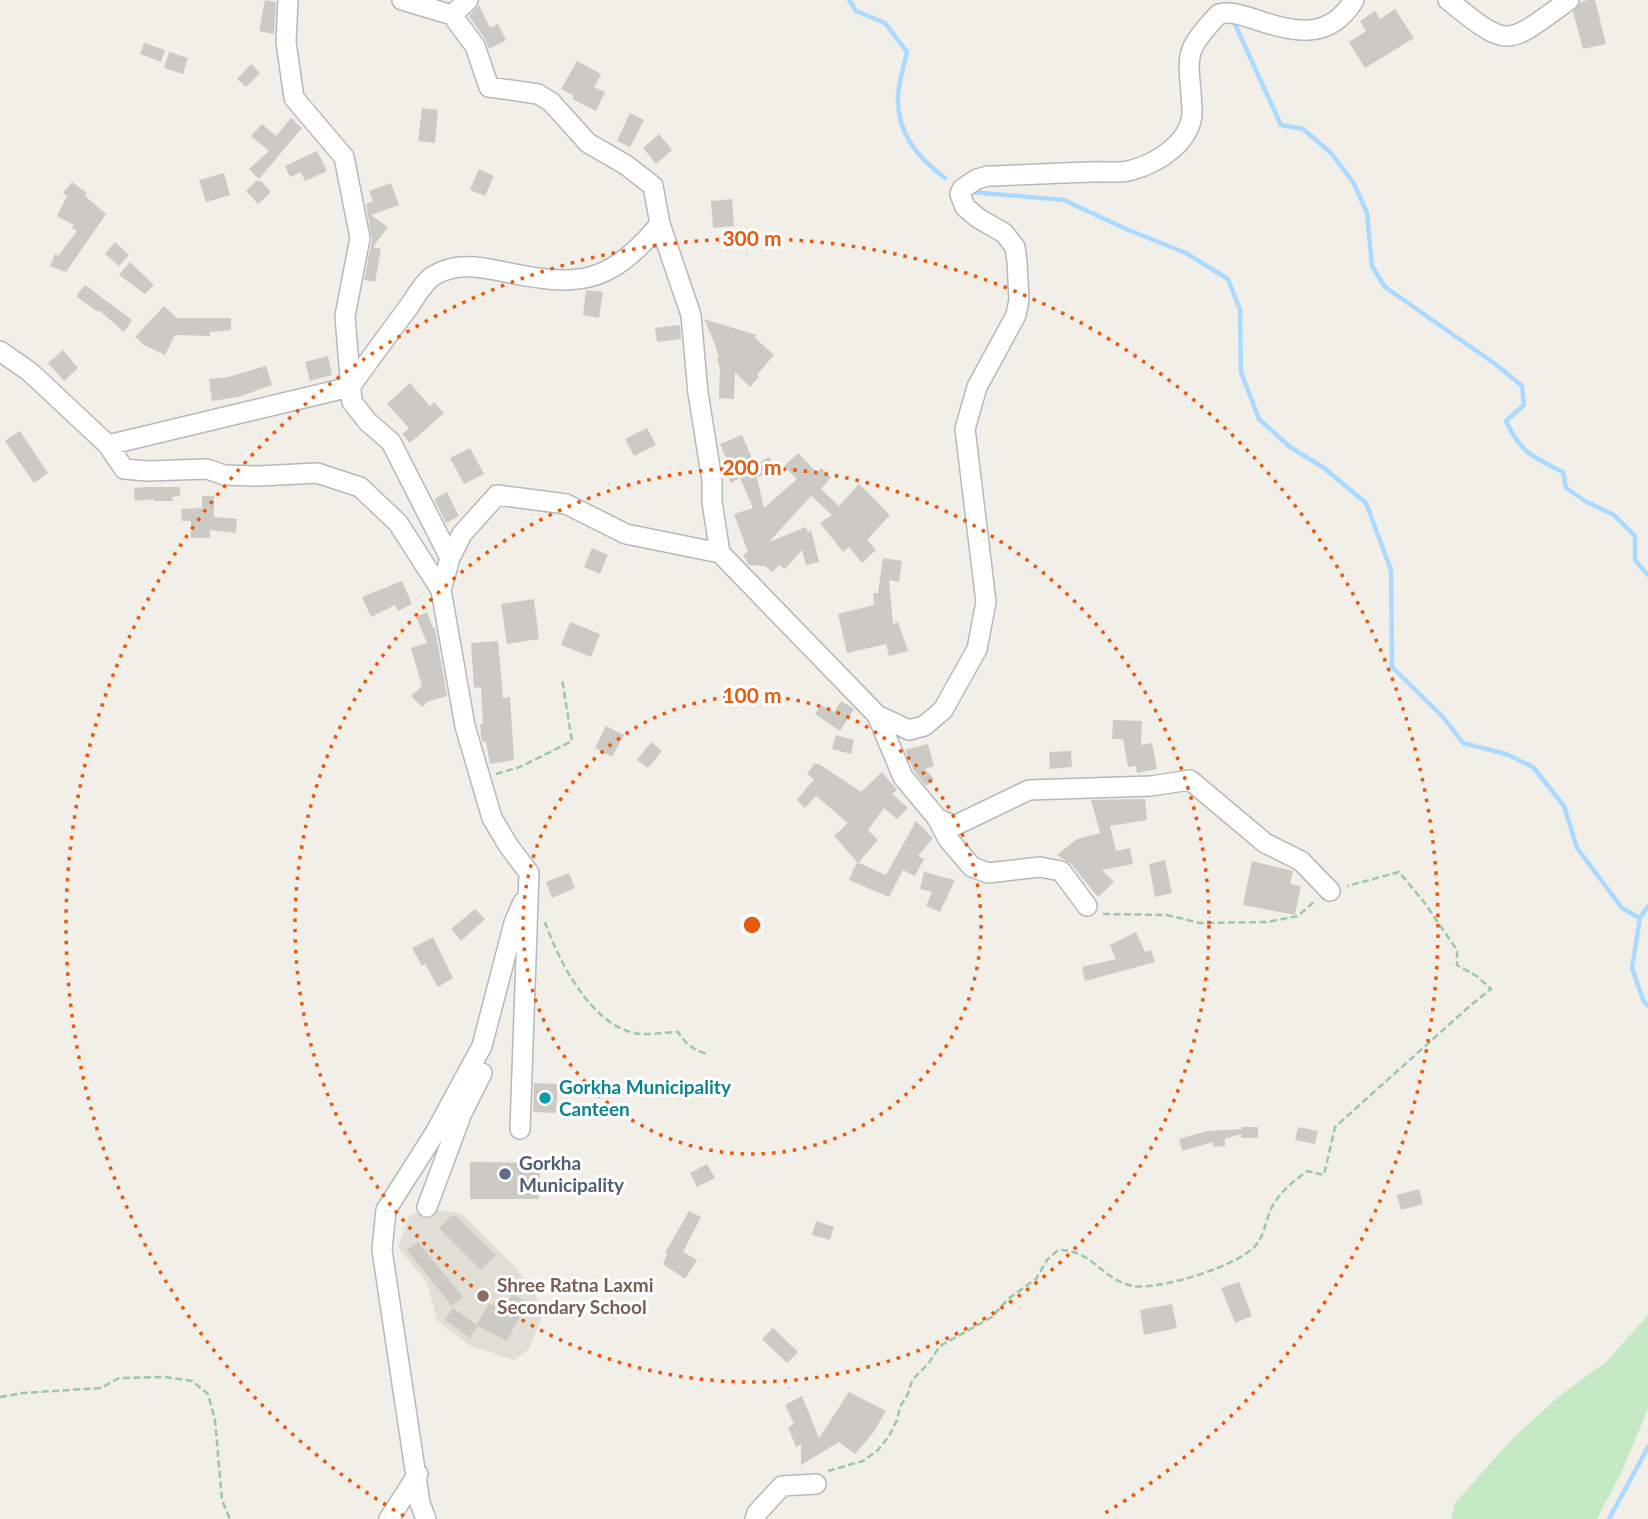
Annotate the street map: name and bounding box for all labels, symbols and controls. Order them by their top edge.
text: 300 m [722,225,782,250]
text: 200 m [722,454,782,479]
text: 100 m [722,682,782,707]
centre of rings [740,913,764,937]
place label: Gorkha Municipality Canteen [559,1075,732,1120]
marker: Gorkha Municipality Canteen [537,1090,553,1106]
place label: Gorkha Municipality [519,1151,625,1196]
marker: Gorkha Municipality [497,1166,513,1182]
place label: Shree Ratna Laxmi Secondary School [497,1273,654,1318]
marker: Shree Ratna Laxmi Secondary School [475,1288,491,1304]

